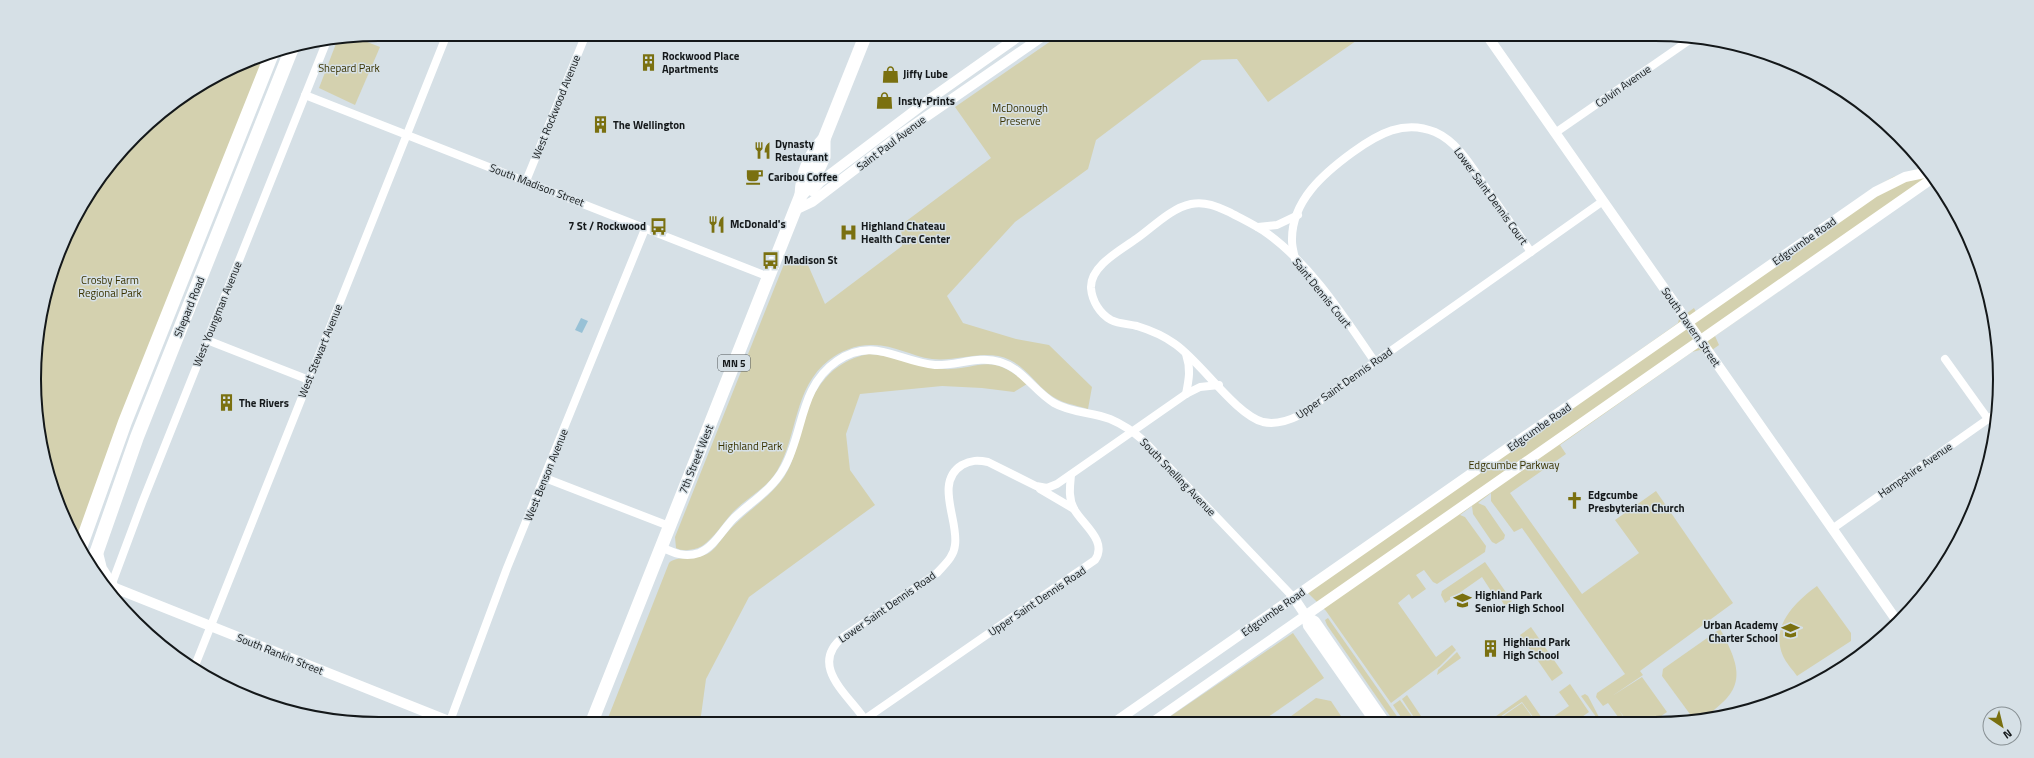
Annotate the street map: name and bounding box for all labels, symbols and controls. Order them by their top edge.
place label: Rockwood Place Apartments [662,48,740,77]
street label: West Rockwood Avenue [528,52,584,162]
building icon: Rockwood Place Apartments [639,52,659,72]
park label: Shepard Park [318,60,381,76]
street label: Colvin Avenue [1592,61,1654,111]
shop icon: Jiffy Lube [880,64,900,84]
place label: Jiffy Lube [903,66,948,82]
shop icon: Insty-Prints [875,91,895,111]
place label: Insty-Prints [898,93,955,109]
park label: McDonough Preserve [992,100,1048,129]
street label: Saint Paul Avenue [853,111,929,174]
building icon: The Wellington [590,115,610,135]
place label: The Wellington [613,117,685,133]
place label: Dynasty Restaurant [775,136,828,165]
restaurant icon: Dynasty Restaurant [752,140,772,160]
street label: Lower Saint Dennis Court [1450,144,1532,248]
street label: South Madison Street [487,160,587,211]
cafe icon: Caribou Coffee [745,167,765,187]
place label: Caribou Coffee [768,169,838,185]
street label: Edgcumbe Road [1769,213,1839,269]
restaurant icon: McDonald's [707,214,727,234]
bus stop icon: 7 St / Rockwood [649,216,669,236]
place label: McDonald's [730,216,786,232]
place label: 7 St / Rockwood [568,218,646,234]
place label: Highland Chateau Health Care Center [861,218,950,247]
hospital icon: Highland Chateau Health Care Center [838,222,858,242]
bus stop icon: Madison St [761,250,781,270]
place label: Madison St [784,252,837,268]
street label: Saint Dennis Court [1289,255,1355,331]
street label: West Youngman Avenue [189,259,246,369]
park label: Crosby Farm Regional Park [78,272,142,301]
street label: Shepard Road [170,274,209,340]
street label: South Davern Street [1658,284,1724,370]
street label: West Stewart Avenue [294,301,346,400]
street label: Upper Saint Dennis Road [1292,343,1396,422]
road number: MN 5 [718,355,750,371]
building icon: The Rivers [216,393,236,413]
place label: The Rivers [239,395,289,411]
street label: Edgcumbe Road [1504,399,1574,455]
street label: 7th Street West [675,422,717,496]
street label: West Benson Avenue [520,426,572,524]
street label: South Snelling Avenue [1136,434,1220,520]
park label: Highland Park [718,438,783,454]
street label: Hampshire Avenue [1875,438,1956,502]
park label: Edgcumbe Parkway [1468,457,1560,473]
place label: Edgcumbe Presbyterian Church [1588,487,1685,516]
church icon: Edgcumbe Presbyterian Church [1565,491,1585,511]
street label: Upper Saint Dennis Road [985,562,1089,640]
street label: Lower Saint Dennis Road [835,567,939,647]
street label: Edgcumbe Road [1238,584,1308,640]
place label: Highland Park Senior High School [1475,587,1564,616]
school or university icon: Highland Park Senior High School [1452,591,1472,611]
place label: Urban Academy Charter School [1703,617,1778,646]
school or university icon: Urban Academy Charter School [1781,621,1801,641]
street label: South Rankin Street [234,629,326,679]
place label: Highland Park High School [1503,634,1571,663]
building icon: Highland Park High School [1480,638,1500,658]
north arrow [1982,706,2022,746]
text: N [2000,725,2015,743]

